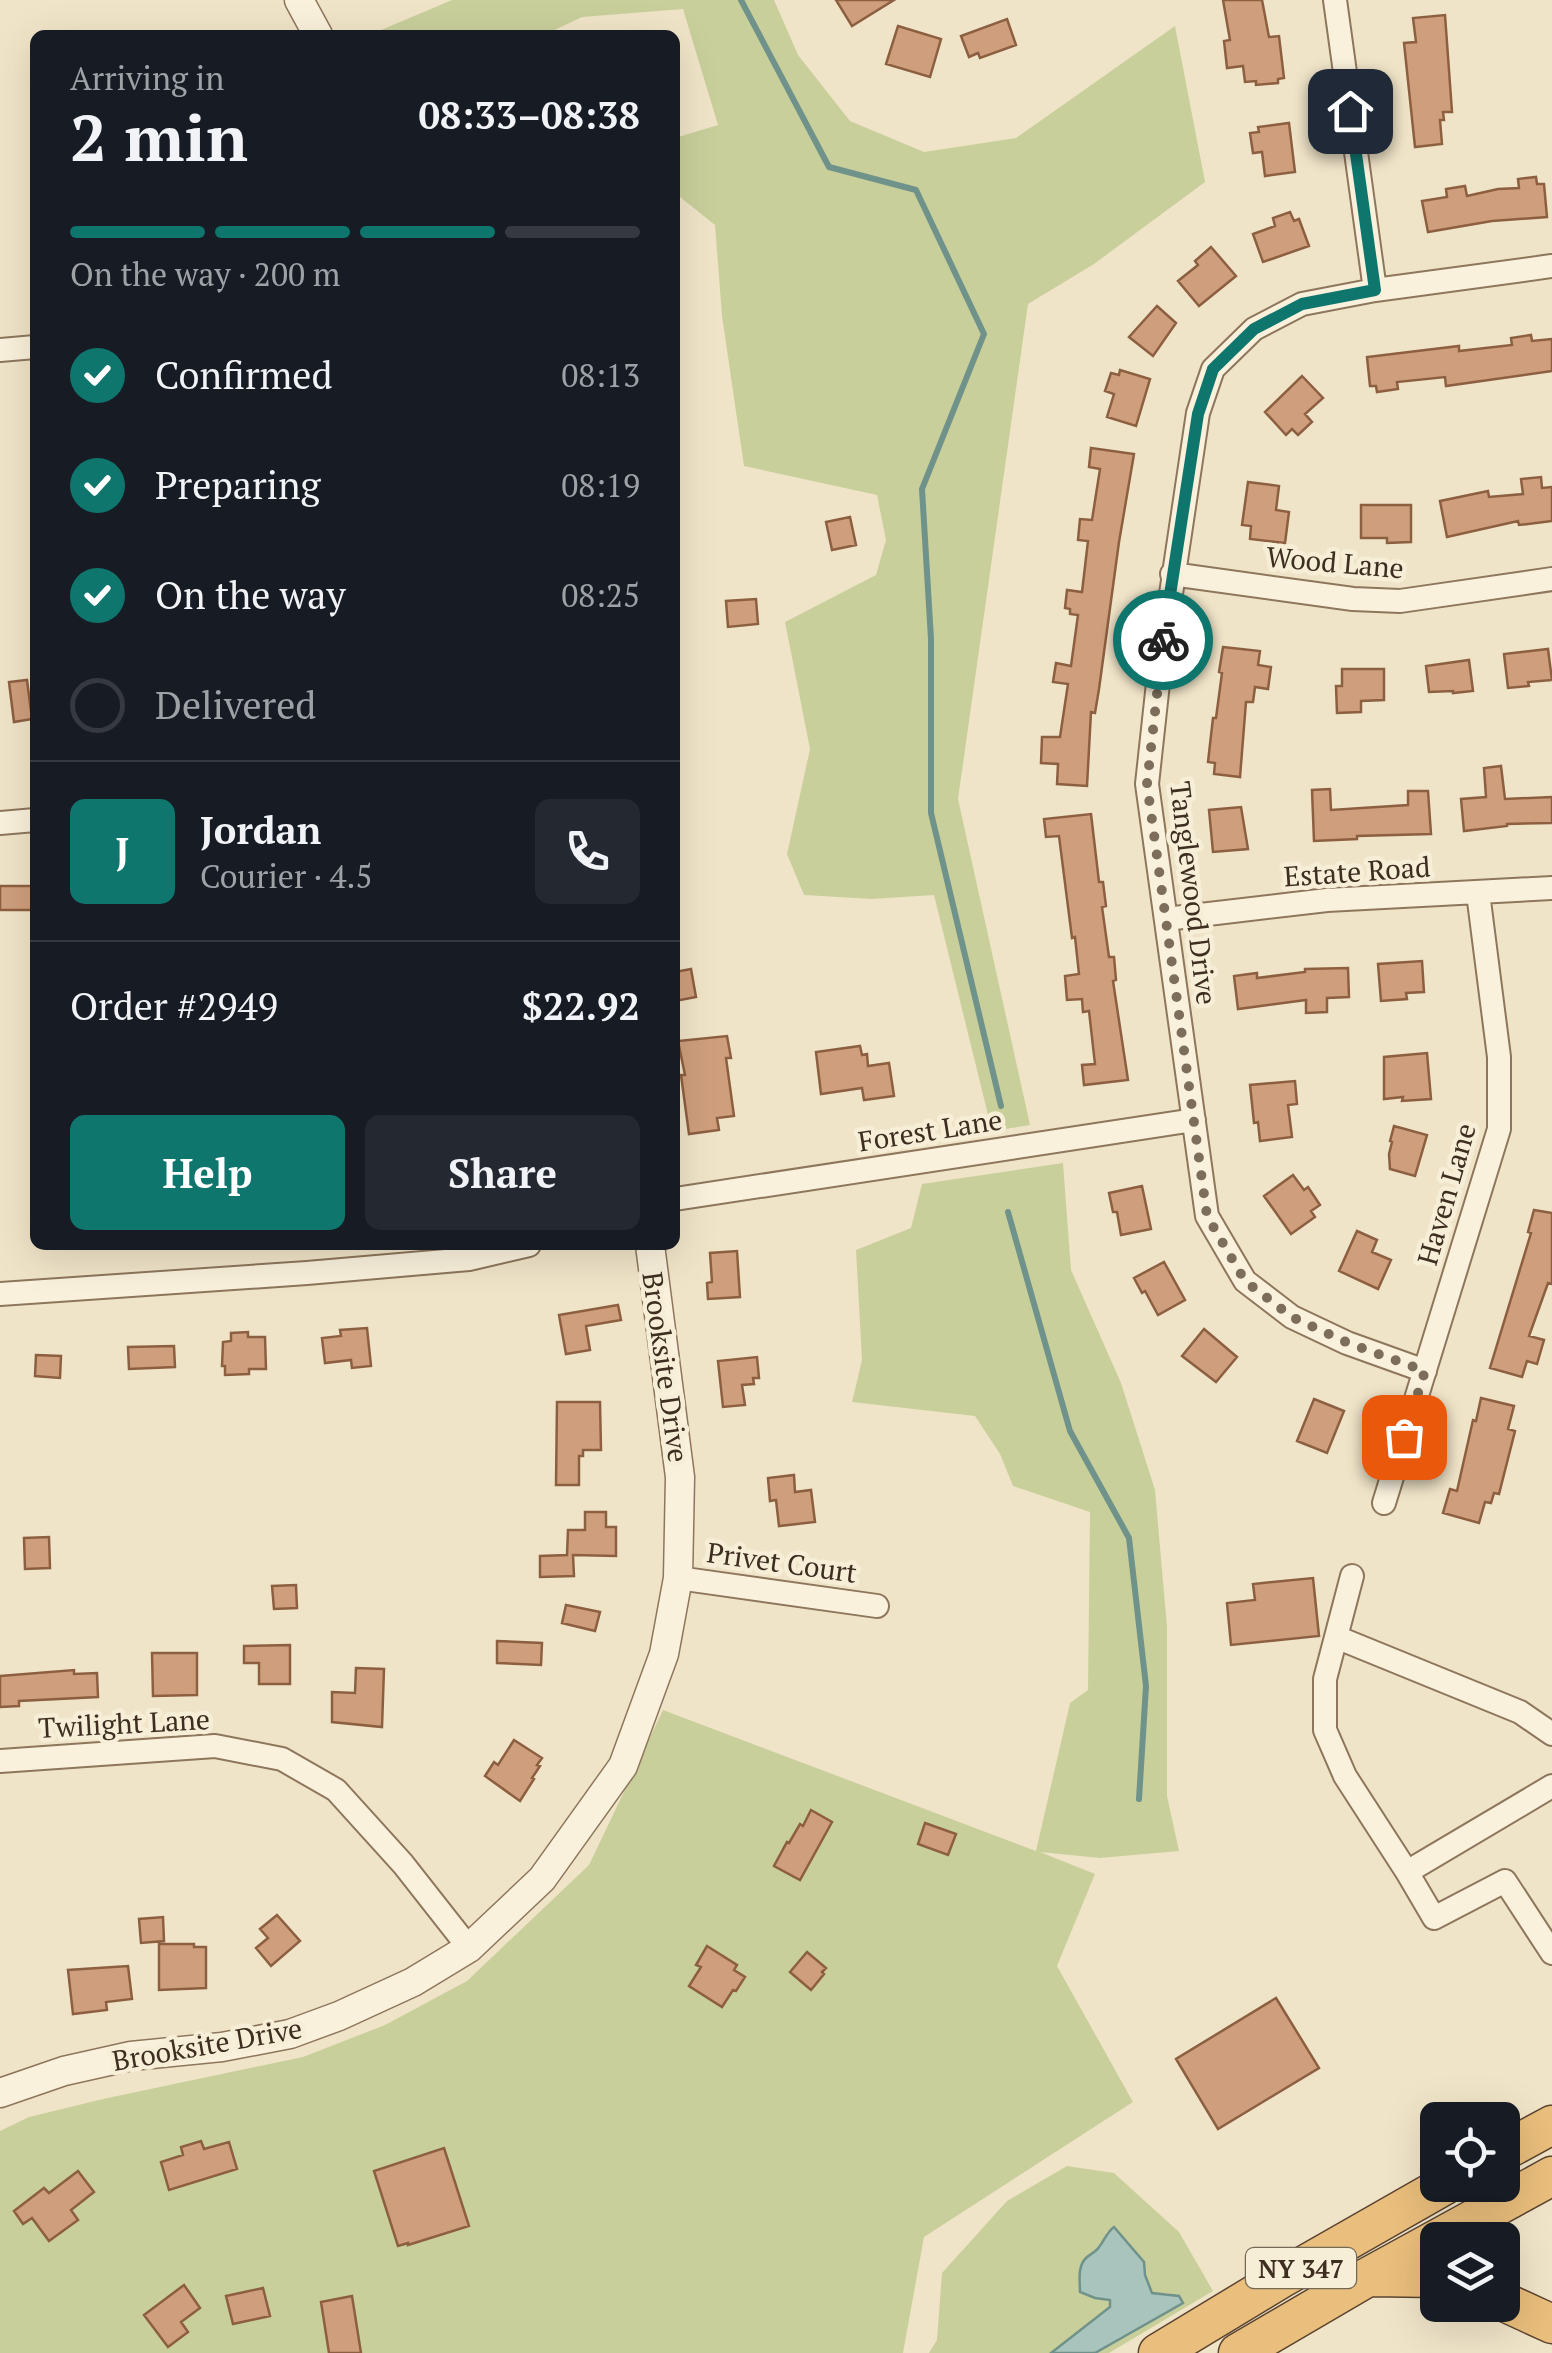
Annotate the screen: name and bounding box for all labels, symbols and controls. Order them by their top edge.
text: Arriving in [70,57,224,99]
pin [1308,69,1393,154]
icon: home [1323,84,1378,139]
text: 08:33–08:38 [418,90,640,140]
text: 2 min [70,93,248,180]
text: On the way · 200 m [70,253,340,295]
icon: check [70,348,125,403]
text: Confirmed [155,350,333,400]
text: 08:13 [561,354,640,396]
icon: check [70,458,125,513]
text: Preparing [155,460,321,510]
text: 08:19 [561,464,640,506]
street label: Wood Lane [1265,538,1405,586]
icon: check [70,568,125,623]
text: On the way [155,570,346,620]
text: 08:25 [561,574,640,616]
courier [1113,590,1213,690]
icon: bike [1136,613,1191,668]
text: Delivered [155,680,316,730]
street label: Tanglewood Drive [1162,779,1226,1007]
button: phone [535,799,640,904]
text: Jordan [200,805,321,855]
text: J [116,826,129,876]
street label: Estate Road [1283,847,1431,895]
text: Courier · 4.5 [200,855,372,897]
text: Order #2949 [70,981,278,1031]
text: $22.92 [521,981,640,1031]
street label: Forest Lane [855,1100,1005,1160]
button: Help [70,1115,345,1230]
button: Share [365,1115,640,1230]
street label: Haven Lane [1408,1119,1484,1269]
street label: Brooksite Drive [634,1269,698,1465]
pin [1362,1395,1447,1480]
icon: bag [1377,1410,1432,1465]
street label: Privet Court [705,1533,860,1591]
street label: Twilight Lane [37,1700,211,1746]
street label: Brooksite Drive [109,2009,305,2079]
map controls [1420,2102,1520,2322]
button: locate [1420,2102,1520,2202]
button: layers [1420,2222,1520,2322]
road number: NY 347 [1246,2248,1356,2288]

